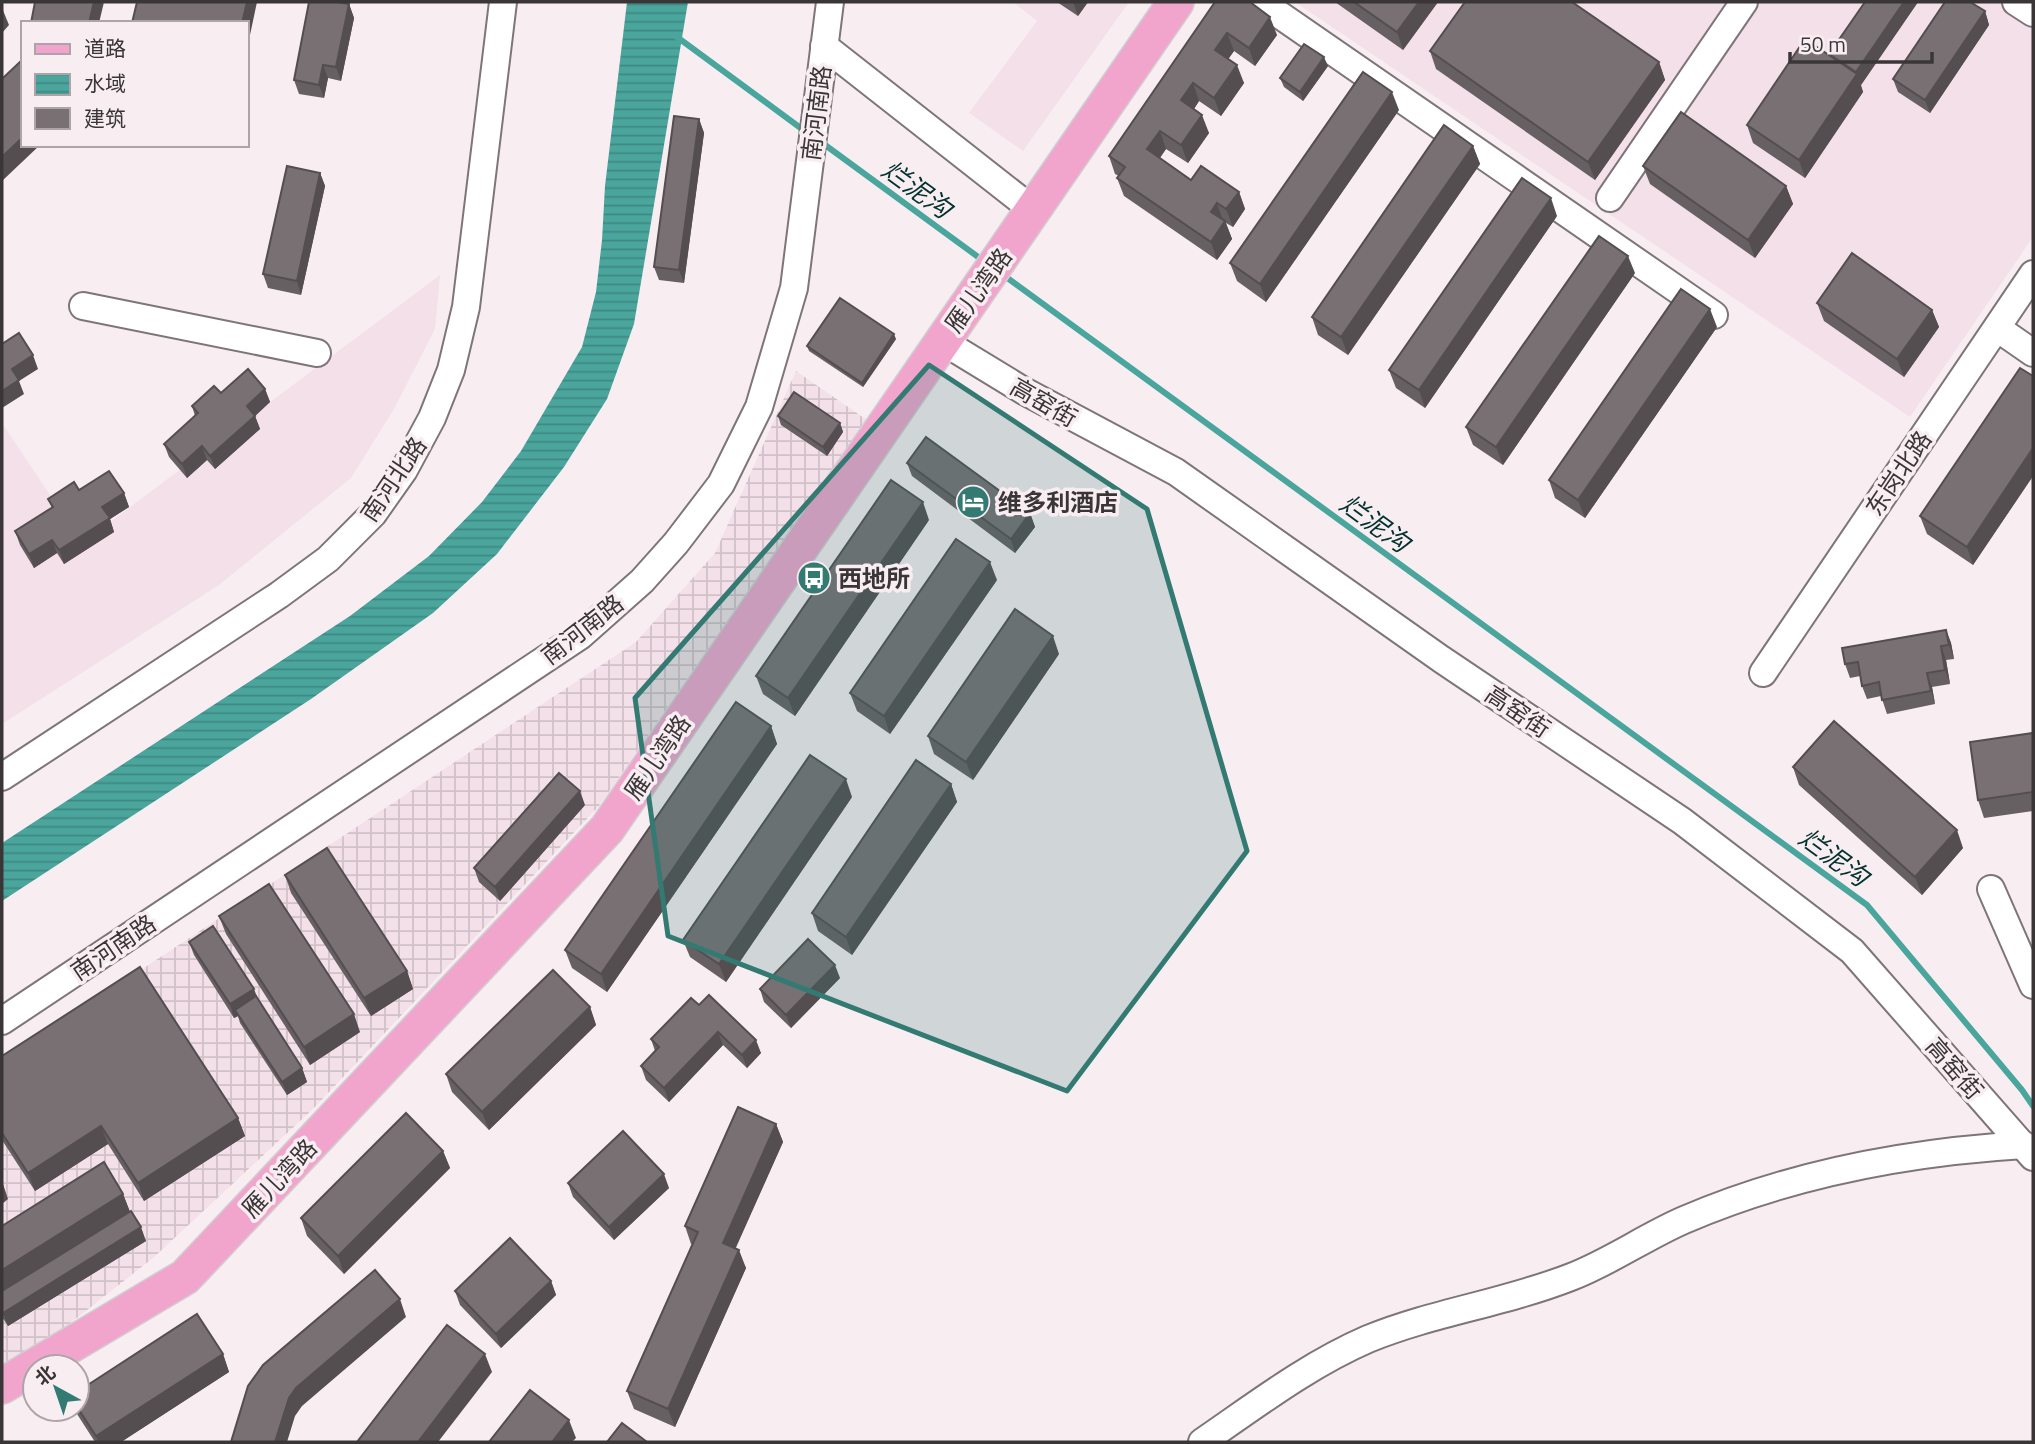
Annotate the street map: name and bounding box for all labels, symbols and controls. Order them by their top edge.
legend [21,21,248,147]
scale bar [1790,21,1932,65]
text: 50 m [1800,28,1846,60]
text: 道路 [84,32,126,64]
street label: 南河南路 [792,63,840,163]
text: 水域 [84,67,126,99]
text: 建筑 [84,102,126,134]
water label: 烂泥沟 [874,150,962,229]
street label: 雁儿湾路 [936,240,1020,340]
street label: 高窑街 [1004,368,1084,436]
street label: 东岗北路 [1856,423,1940,523]
street label: 南河北路 [351,429,435,529]
hotel icon: 维多利酒店 [954,483,992,521]
place label: 维多利酒店 [998,484,1118,520]
water label: 烂泥沟 [1332,484,1420,563]
bus stop icon: 西地所 [795,559,833,597]
place label: 西地所 [838,560,910,596]
street label: 南河南路 [533,585,631,673]
street label: 高窑街 [1478,676,1558,746]
street label: 雁儿湾路 [615,707,699,807]
water label: 烂泥沟 [1791,818,1879,897]
street label: 南河南路 [63,905,163,989]
street label: 高窑街 [1918,1029,1992,1107]
street label: 雁儿湾路 [233,1131,325,1225]
north arrow [21,1353,91,1423]
text: 北 [28,1357,61,1392]

